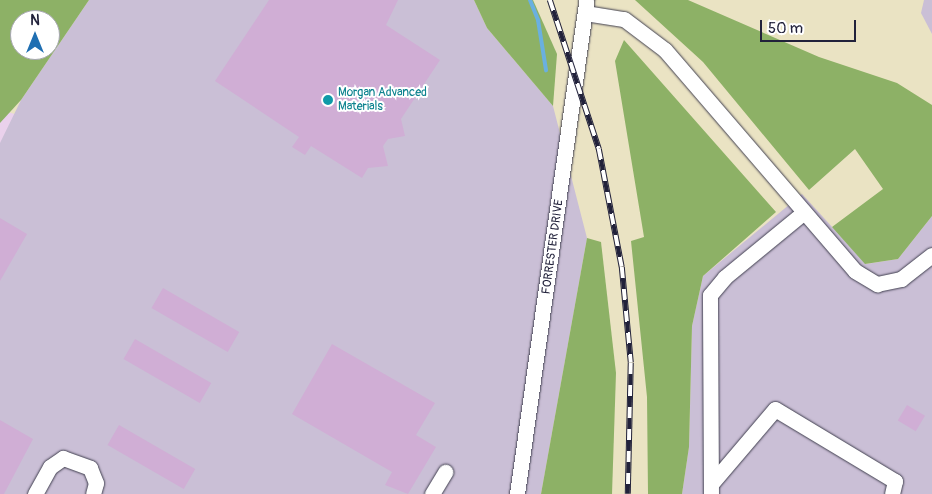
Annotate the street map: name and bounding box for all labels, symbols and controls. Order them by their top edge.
north arrow [10,10,60,60]
scale bar [762,10,858,42]
text: N [30,12,40,29]
text: 50 m [768,19,803,38]
place label: Morgan Advanced Materials [338,86,427,114]
marker: Morgan Advanced Materials [322,94,334,106]
street label: FORRESTER DRIVE [539,199,567,295]

